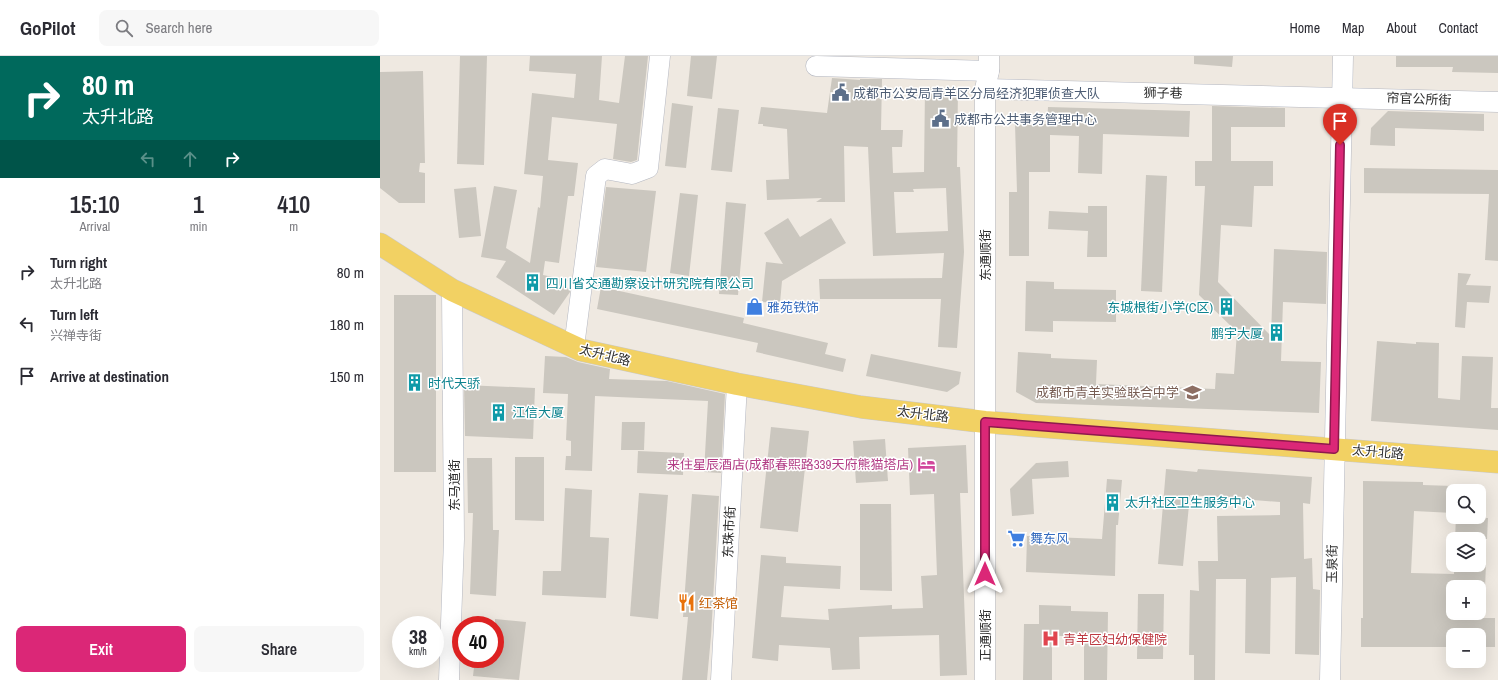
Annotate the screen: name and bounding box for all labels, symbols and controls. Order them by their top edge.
search box [99,10,379,46]
text: GoPilot [20,15,75,41]
icon: search [113,17,135,39]
text: Search here [145,17,212,38]
text: Home [1289,19,1320,37]
text: Map [1342,19,1364,37]
text: About [1386,19,1416,37]
text: Contact [1438,19,1478,37]
text: 80 m [82,66,134,104]
icon: right [16,72,68,124]
public building icon: 成都市公安局青羊区分局经济犯罪侦查大队 [830,83,850,103]
street label: 狮子巷 [1143,84,1183,102]
place label: 成都市公安局青羊区分局经济犯罪侦查大队 [853,85,1100,102]
street label: 帘官公所街 [1386,89,1452,109]
text: 太升北路 [82,104,154,129]
pin [1323,104,1357,145]
public building icon: 成都市公共事务管理中心 [931,109,951,129]
icon: arrive [1329,110,1351,132]
place label: 成都市公共事务管理中心 [954,111,1097,128]
icon: left [137,148,159,170]
icon: ahead [179,148,201,170]
icon: right [221,148,243,170]
text: 15:10 [70,188,120,220]
text: 1 [193,188,204,220]
text: 410 [277,188,310,220]
text: Arrival [79,218,110,235]
text: min [190,218,207,235]
text: m [289,218,298,235]
street label: 东通顺街 [977,229,994,281]
text: Turn right [50,252,107,273]
icon: right [16,261,38,283]
text: 80 m [337,262,364,283]
building icon: 四川省交通勘察设计研究院有限公司 [523,273,543,293]
text: 太升北路 [50,275,102,292]
place label: 四川省交通勘察设计研究院有限公司 [546,275,754,292]
shop icon: 雅苑铁饰 [744,297,764,317]
building icon: 东城根街小学(C区) [1216,297,1236,317]
place label: 雅苑铁饰 [767,299,819,316]
place label: 东城根街小学(C区) [1107,299,1213,316]
text: Turn left [50,304,98,325]
icon: left [16,313,38,335]
text: 180 m [330,314,364,335]
building icon: 鹏宇大厦 [1266,323,1286,343]
place label: 鹏宇大厦 [1211,325,1263,342]
text: 兴禅寺街 [50,327,102,344]
street label: 太升北路 [578,340,632,370]
icon: arrive [16,365,38,387]
text: Arrive at destination [50,366,169,387]
text: 150 m [330,366,364,387]
building icon: 时代天骄 [405,373,425,393]
place label: 时代天骄 [428,375,480,392]
school or university icon: 成都市青羊实验联合中学 [1182,382,1202,402]
place label: 成都市青羊实验联合中学 [1036,384,1179,401]
building icon: 江信大厦 [489,402,509,422]
street label: 太升北路 [896,402,950,426]
place label: 江信大厦 [512,404,564,421]
street label: 太升北路 [1351,441,1405,463]
hotel icon: 来住星辰酒店(成都春熙路339天府熊猫塔店) [916,454,936,474]
place label: 来住星辰酒店(成都春熙路339天府熊猫塔店) [667,456,913,473]
street label: 东马道街 [446,459,463,511]
map controls [1446,484,1486,668]
button: search [1446,484,1486,524]
building icon: 太升社区卫生服务中心 [1102,492,1122,512]
place label: 太升社区卫生服务中心 [1125,494,1255,511]
street label: 东珠市街 [719,506,739,558]
supermarket icon: 舞东风 [1007,528,1027,548]
place label: 舞东风 [1030,530,1069,547]
button: layers [1446,532,1486,572]
street label: 玉泉街 [1323,544,1341,584]
position arrow [964,553,1006,595]
button: + [1446,580,1486,620]
restaurant icon: 红茶馆 [676,593,696,613]
place label: 红茶馆 [699,595,738,612]
street label: 正通顺街 [977,609,994,661]
speed limit sign: 40 [452,616,504,668]
text: 38 [409,623,427,650]
button: Exit [16,626,186,672]
button: Share [194,626,364,672]
button: − [1446,628,1486,668]
hospital icon: 青羊区妇幼保健院 [1040,629,1060,649]
place label: 青羊区妇幼保健院 [1063,631,1167,648]
text: km/h [409,645,427,658]

